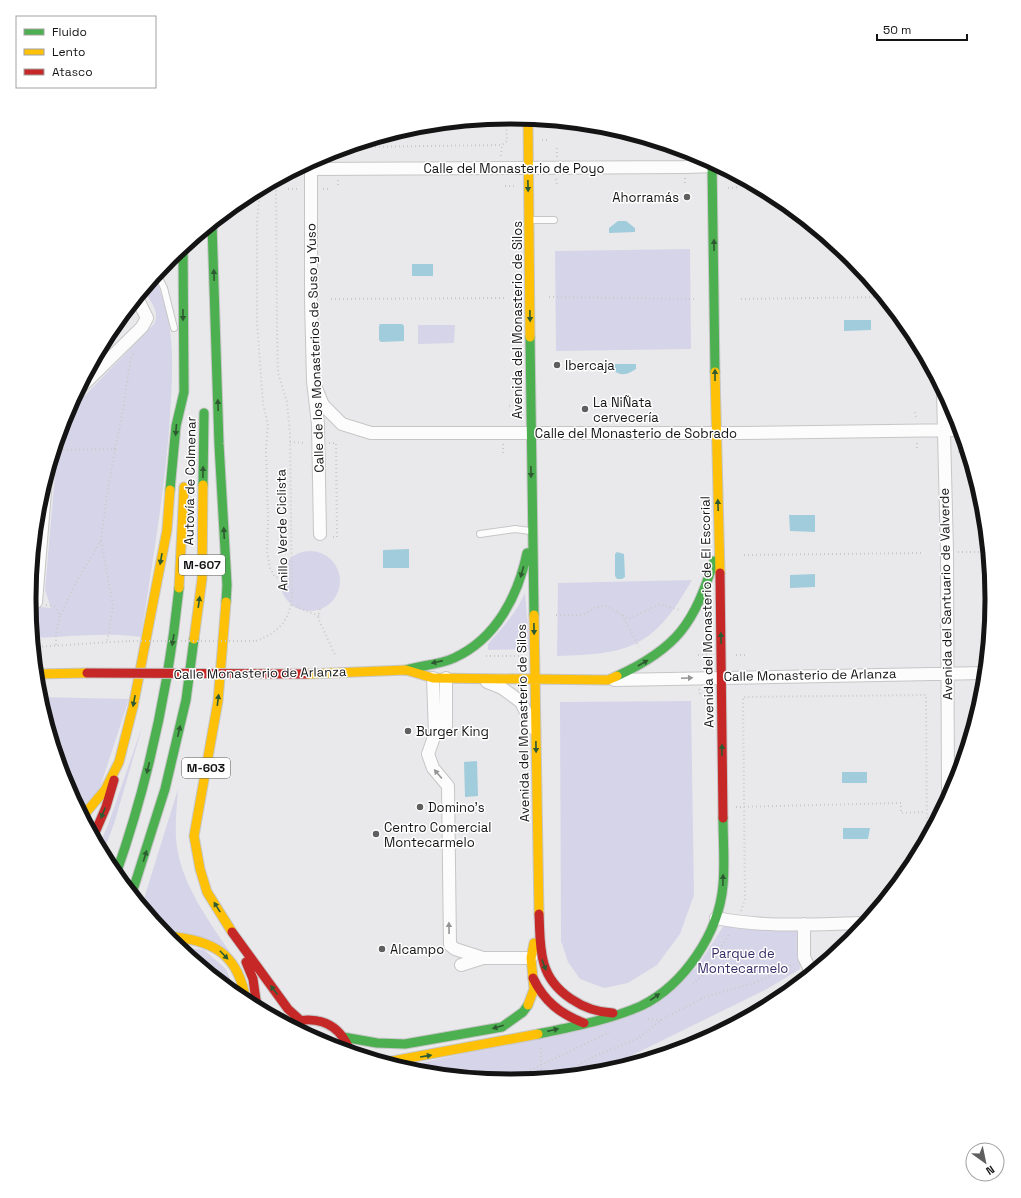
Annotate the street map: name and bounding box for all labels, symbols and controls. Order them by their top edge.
legend [16,16,156,88]
scale bar [877,16,967,42]
text: 50 m [883,22,911,38]
text: Fluido [52,24,87,40]
text: Lento [52,44,86,60]
text: Atasco [52,64,93,80]
street label: Calle del Monasterio de Poyo [423,160,605,177]
one-way arrow [525,180,531,193]
place label: Ahorramás [612,189,679,206]
marker: Ahorramás [682,192,692,202]
street label: Avenida del Monasterio de Silos [509,221,526,419]
street label: Calle de los Monasterios de Suso y Yuso [302,223,328,473]
one-way arrow [711,238,717,251]
one-way arrow [211,269,218,281]
one-way arrow [180,309,186,322]
one-way arrow [527,310,533,323]
place label: Ibercaja [565,357,615,374]
marker: Ibercaja [552,360,562,370]
one-way arrow [712,368,718,381]
place label: La NiÑata cervecería [593,394,659,426]
one-way arrow [215,398,221,411]
marker: La NiÑata cervecería [580,404,590,414]
street label: Autovía de Colmenar [180,416,200,546]
one-way arrow [172,424,179,436]
street label: Calle del Monasterio de Sobrado [535,425,737,442]
one-way arrow [200,465,206,478]
one-way arrow [528,466,534,479]
street label: Anillo Verde Ciclista [272,468,292,591]
street label: Avenida del Santuario de Valverde [936,488,956,700]
street label: Avenida del Monasterio de El Escorial [696,496,718,728]
one-way arrow [715,498,721,511]
one-way arrow [221,526,227,539]
one-way arrow [158,553,164,565]
road number: M-607 [179,555,225,575]
one-way arrow [519,566,525,578]
one-way arrow [196,596,202,608]
one-way arrow [531,623,537,636]
street label: Avenida del Monasterio de Silos [513,624,533,822]
one-way arrow [718,631,724,644]
one-way arrow [170,634,176,646]
one-way arrow [431,659,443,665]
one-way arrow [637,660,649,667]
street label: Calle Monasterio de Arlanza [174,663,347,683]
street label: Calle Monasterio de Arlanza [724,665,897,685]
one-way arrow [681,675,694,681]
one-way arrow [131,694,137,707]
one-way arrow [215,694,221,706]
place label: Burger King [416,723,489,740]
one-way arrow [176,724,182,737]
marker: Burger King [403,726,413,736]
one-way arrow [533,741,539,754]
one-way arrow [719,744,726,756]
road number: M-603 [182,758,230,778]
one-way arrow [145,762,151,774]
one-way arrow [433,769,442,779]
place label: Domino's [428,799,485,816]
marker: Domino's [415,802,425,812]
one-way arrow [100,807,106,819]
place label: Centro Comercial Montecarmelo [384,819,491,851]
marker: Centro Comercial Montecarmelo [371,829,381,839]
one-way arrow [142,850,148,862]
one-way arrow [720,873,726,886]
one-way arrow [213,901,220,913]
one-way arrow [446,922,453,934]
place label: Alcampo [390,941,444,958]
marker: Alcampo [377,944,387,954]
park label: Parque de Montecarmelo [698,945,788,977]
one-way arrow [220,950,229,960]
one-way arrow [542,959,548,971]
one-way arrow [270,985,278,995]
one-way arrow [650,993,661,1001]
one-way arrow [492,1024,504,1030]
one-way arrow [547,1027,559,1033]
one-way arrow [420,1053,432,1059]
north arrow [965,1142,1005,1182]
text: N [984,1163,997,1178]

